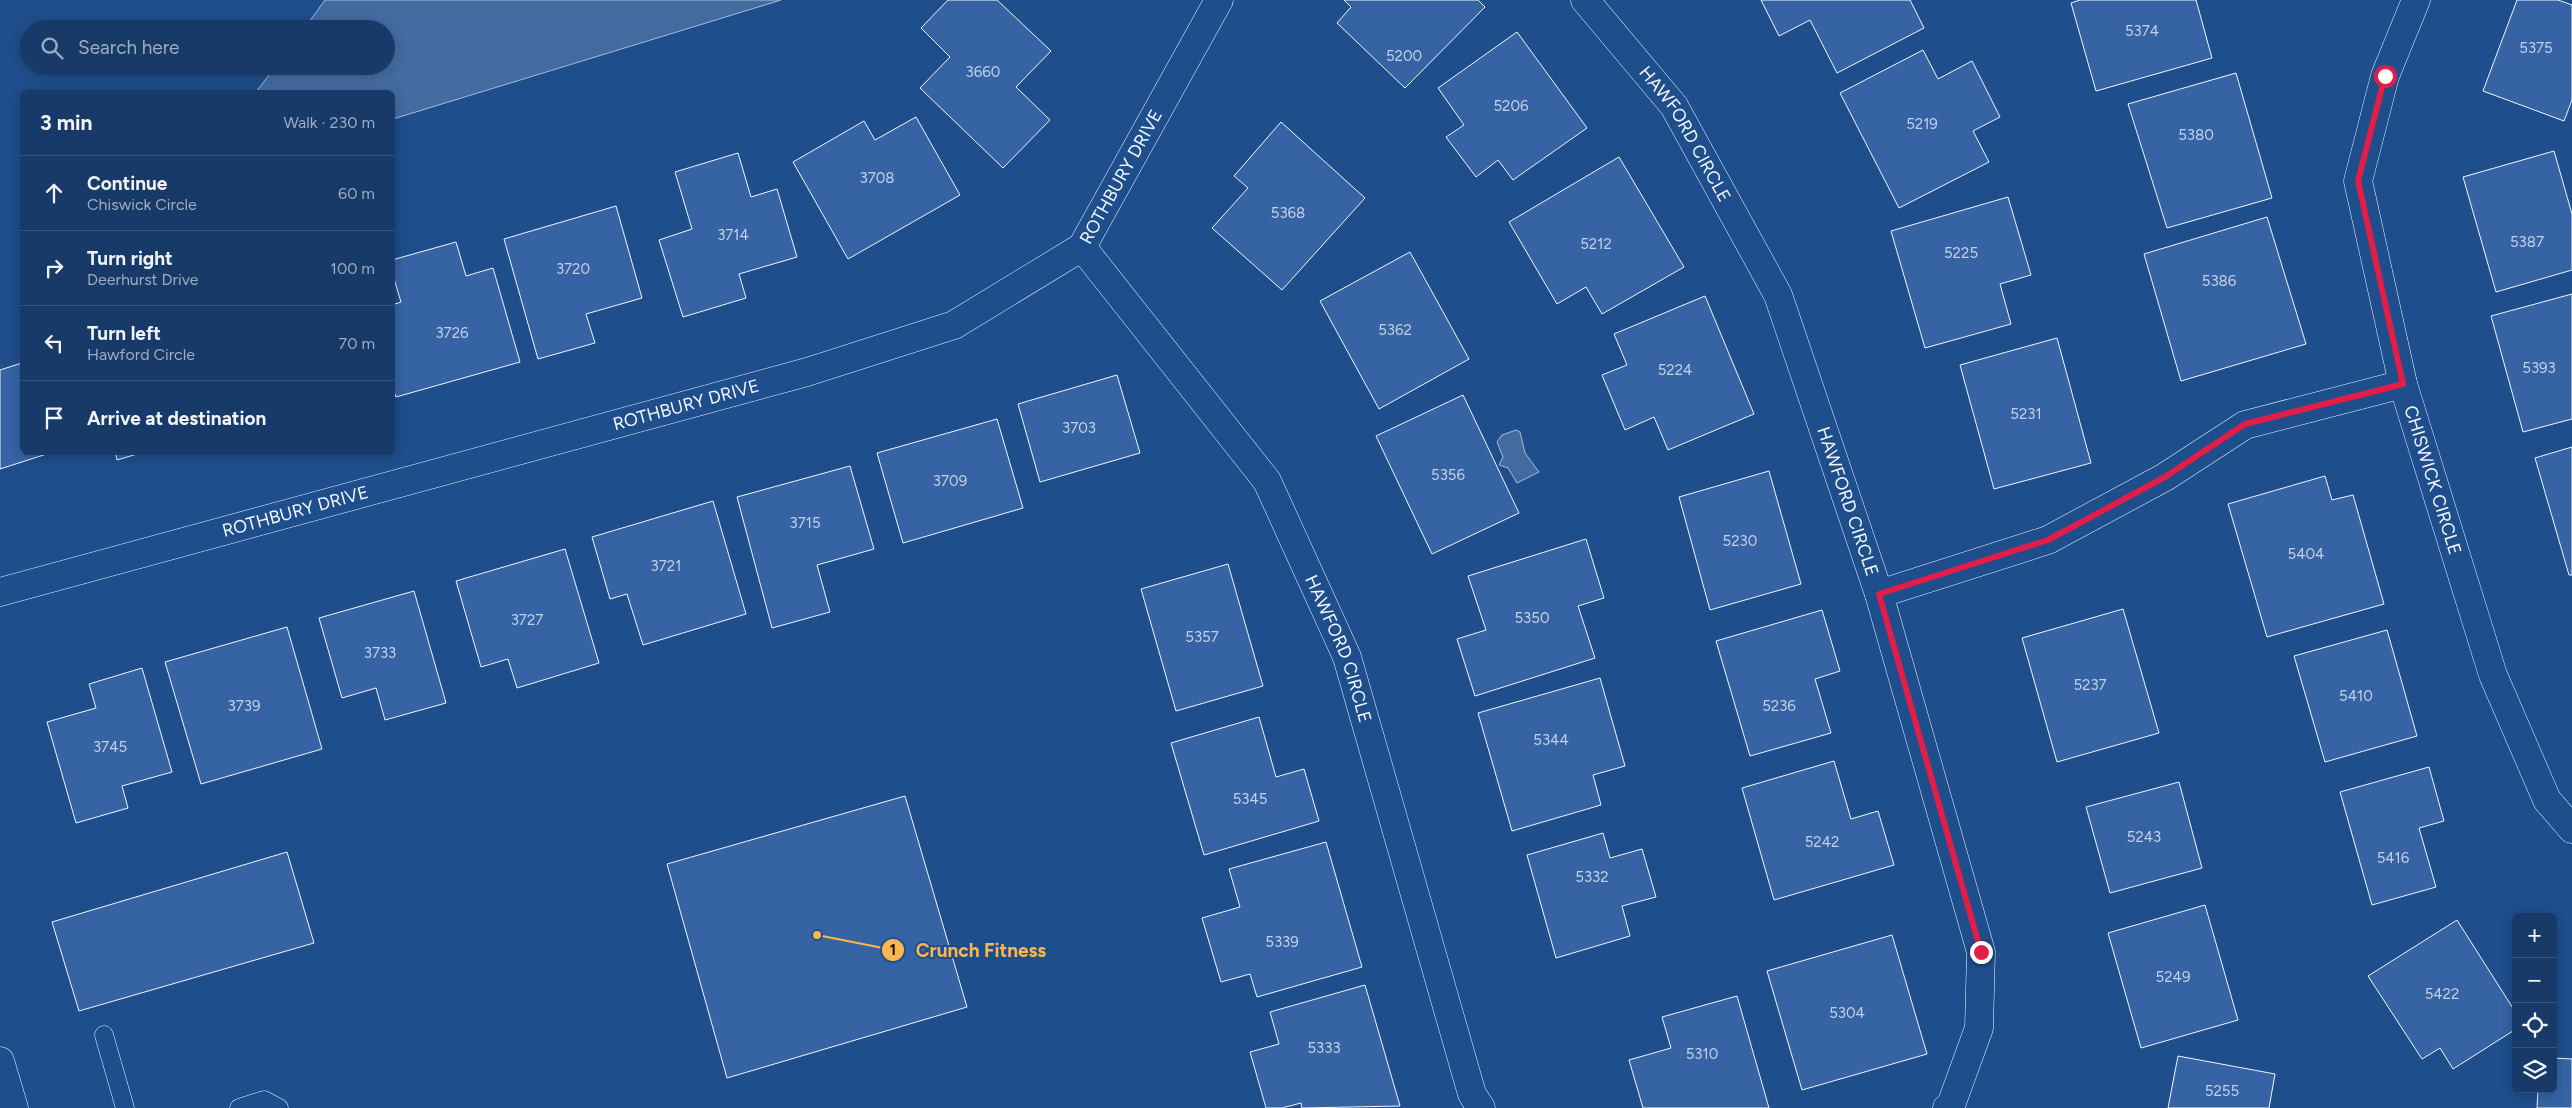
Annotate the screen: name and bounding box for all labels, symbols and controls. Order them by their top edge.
search box [20,20,395,75]
house number: 5374 [2125,22,2159,40]
icon: search [38,34,66,62]
text: Search here [78,36,180,59]
house number: 5375 [2519,39,2553,57]
house number: 5200 [1386,47,1422,65]
street label: HAWFORD CIRCLE [1634,62,1736,206]
house number: 3660 [966,63,1000,81]
route start [2374,65,2397,88]
house number: 5206 [1493,97,1529,115]
street label: ROTHBURY DRIVE [1075,106,1167,248]
text: 3 min [40,110,92,135]
text: Walk · 230 m [283,113,375,132]
house number: 5219 [1906,115,1938,133]
house number: 5380 [2178,126,2214,144]
house number: 3708 [859,169,895,187]
text: Continue [87,172,167,195]
icon: ahead [40,179,68,207]
text: 60 m [338,184,375,203]
text: Chiswick Circle [87,195,197,214]
house number: 5368 [1271,204,1305,222]
house number: 3714 [717,226,749,244]
house number: 5387 [2510,233,2544,251]
house number: 5212 [1580,235,1612,253]
house number: 5225 [1944,244,1978,262]
text: Turn right [87,247,173,270]
icon: right [40,254,68,282]
text: 100 m [330,259,375,278]
house number: 3720 [556,260,590,278]
text: Deerhurst Drive [87,270,199,289]
house number: 5386 [2202,272,2237,290]
house number: 5362 [1378,321,1412,339]
text: Turn left [87,322,161,345]
house number: 3726 [435,324,469,342]
icon: left [40,329,68,357]
text: 70 m [339,334,375,353]
text: Hawford Circle [87,345,195,364]
house number: 5393 [2522,359,2556,377]
house number: 5224 [1658,361,1692,379]
street label: ROTHBURY DRIVE [610,375,762,435]
street label: CHISWICK CIRCLE [2399,403,2466,557]
icon: arrive [40,404,68,432]
house number: 5231 [2010,405,2042,423]
text: Arrive at destination [87,407,266,430]
house number: 3703 [1062,419,1096,437]
street label: HAWFORD CIRCLE [1812,424,1883,579]
house number: 5356 [1431,466,1465,484]
house number: 3709 [933,472,967,490]
street label: ROTHBURY DRIVE [220,481,371,542]
house number: 3715 [789,514,821,532]
house number: 5230 [1723,532,1757,550]
house number: 5404 [2288,545,2324,563]
house number: 3721 [651,557,681,575]
street label: HAWFORD CIRCLE [1300,572,1376,725]
house number: 5350 [1514,609,1550,627]
house number: 3727 [511,611,543,629]
house number: 5357 [1185,628,1219,646]
house number: 3733 [364,644,396,662]
house number: 5237 [2073,676,2107,694]
house number: 5410 [2339,687,2373,705]
house number: 3739 [228,697,260,715]
house number: 5236 [1762,697,1796,715]
house number: 5344 [1533,731,1569,749]
house number: 3745 [93,738,127,756]
house number: 5345 [1233,790,1267,808]
house number: 5243 [2127,828,2161,846]
house number: 5242 [1805,833,1839,851]
house number: 5416 [2377,849,2410,867]
house number: 5332 [1575,868,1609,886]
map controls [2512,913,2557,1093]
button: + [2512,913,2557,958]
callout: Crunch Fitness [881,933,1056,967]
house number: 5339 [1265,933,1299,951]
text: Crunch Fitness [916,939,1046,962]
text: 1 [890,941,896,959]
route end [1970,941,1993,964]
button: − [2512,958,2557,1003]
house number: 5249 [2156,968,2190,986]
house number: 5422 [2425,985,2459,1003]
button: locate [2512,1003,2557,1048]
house number: 5304 [1829,1004,1865,1022]
house number: 5333 [1307,1039,1341,1057]
house number: 5310 [1686,1045,1718,1063]
button: layers [2512,1048,2557,1093]
house number: 5255 [2205,1082,2239,1100]

